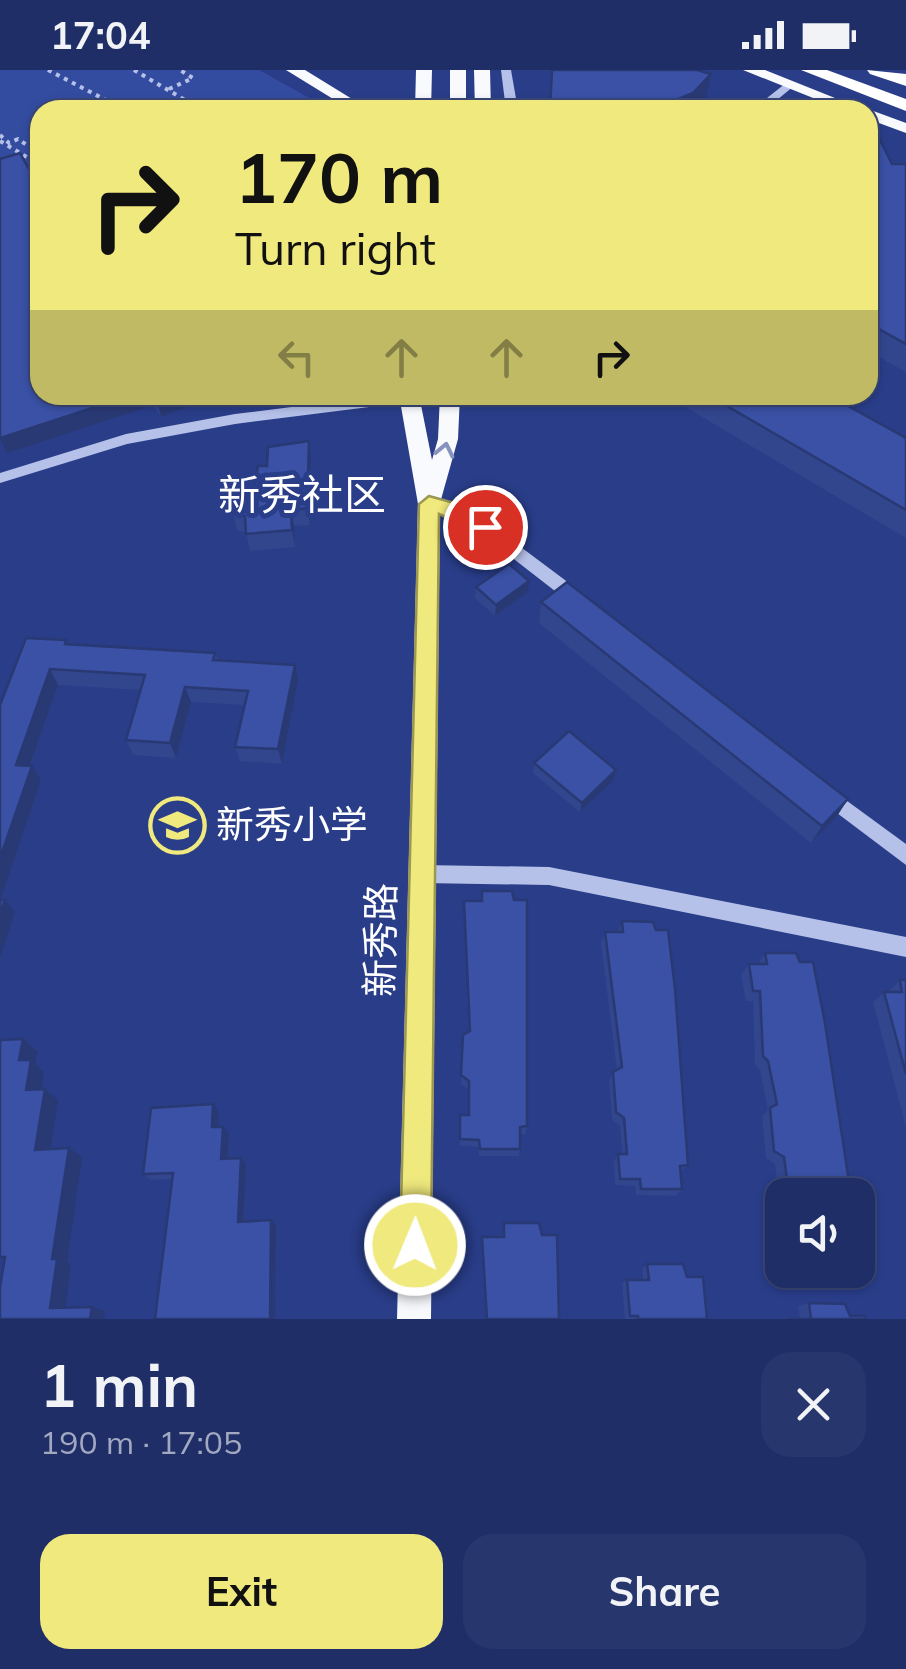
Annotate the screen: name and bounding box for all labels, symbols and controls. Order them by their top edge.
text: 17:04 [50,11,151,59]
text: 170 m [235,133,443,221]
icon: right [70,140,200,270]
text: Turn right [235,220,436,276]
icon: left [269,330,324,385]
icon: ahead [374,330,429,385]
icon: ahead [479,330,534,385]
icon: right [584,330,639,385]
one-way arrow [433,442,454,459]
district label: 新秀社区 [218,468,386,521]
pin [443,485,528,570]
icon: arrive [458,500,513,555]
school or university icon: 新秀小学 [147,795,207,855]
place label: 新秀小学 [216,800,368,848]
street label: 新秀路 [355,883,405,997]
map controls [765,1178,875,1288]
button: sound [765,1178,875,1288]
position arrow [363,1193,467,1297]
text: 1 min [40,1347,198,1422]
button: close [761,1352,866,1457]
text: 190 m · 17:05 [40,1422,242,1462]
button: Exit [40,1534,443,1649]
button: Share [463,1534,866,1649]

